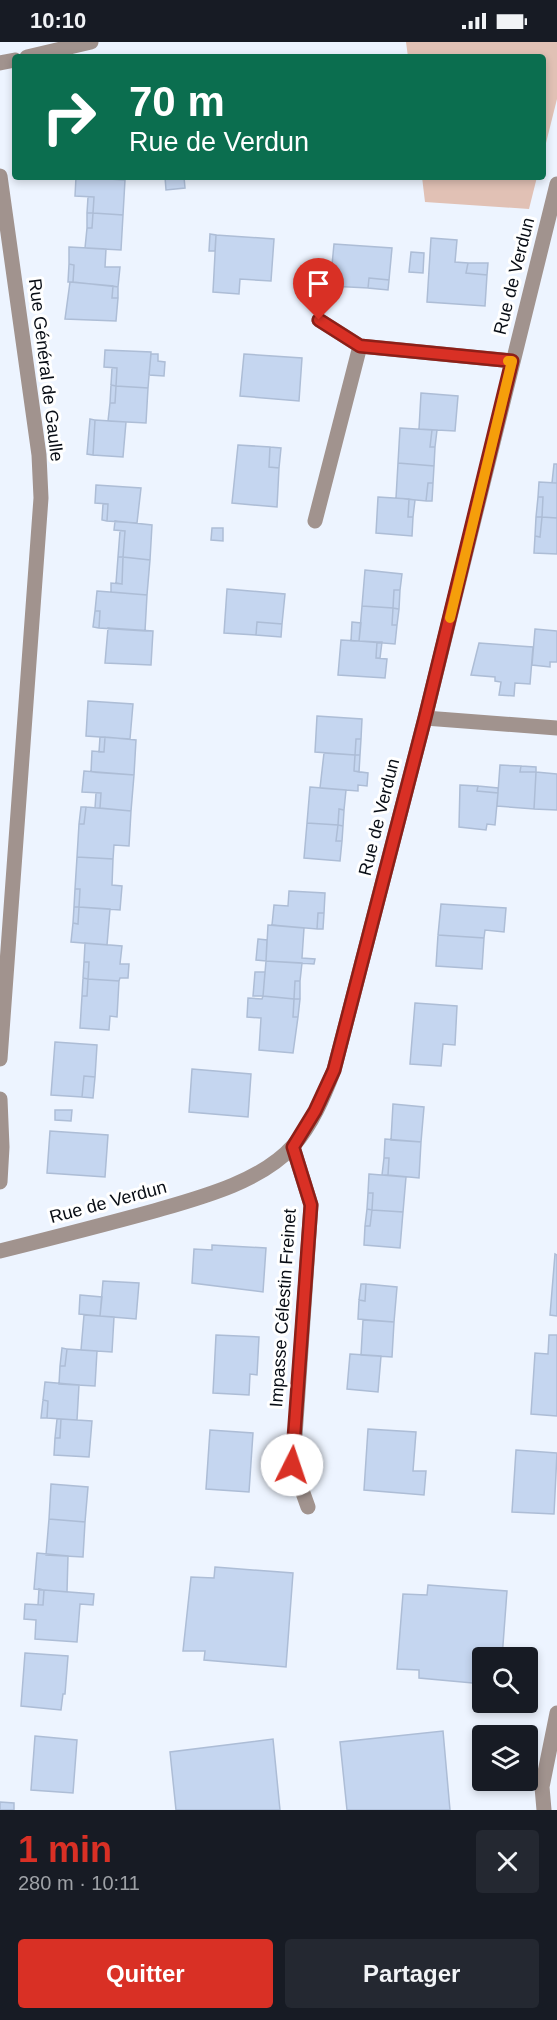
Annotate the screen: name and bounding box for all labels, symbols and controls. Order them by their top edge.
text: 10:10 [30,8,86,33]
icon: right [30,78,108,156]
text: 70 m [129,78,225,125]
text: Rue de Verdun [129,127,309,157]
street label: Rue de Verdun [490,215,538,337]
pin [293,258,344,320]
icon: arrive [302,267,335,300]
street label: Rue Général de Gaulle [25,277,67,463]
street label: Rue de Verdun [355,756,403,878]
street label: Rue de Verdun [47,1177,169,1227]
street label: Impasse Célestin Freinet [266,1208,300,1408]
position arrow [260,1433,324,1497]
map controls [472,1647,538,1791]
button: search [472,1647,538,1713]
button: layers [472,1725,538,1791]
text: 1 min [18,1829,112,1870]
button: close [476,1830,539,1893]
text: 280 m · 10:11 [18,1872,140,1894]
button: Quitter [18,1939,273,2008]
button: Partager [285,1939,539,2008]

